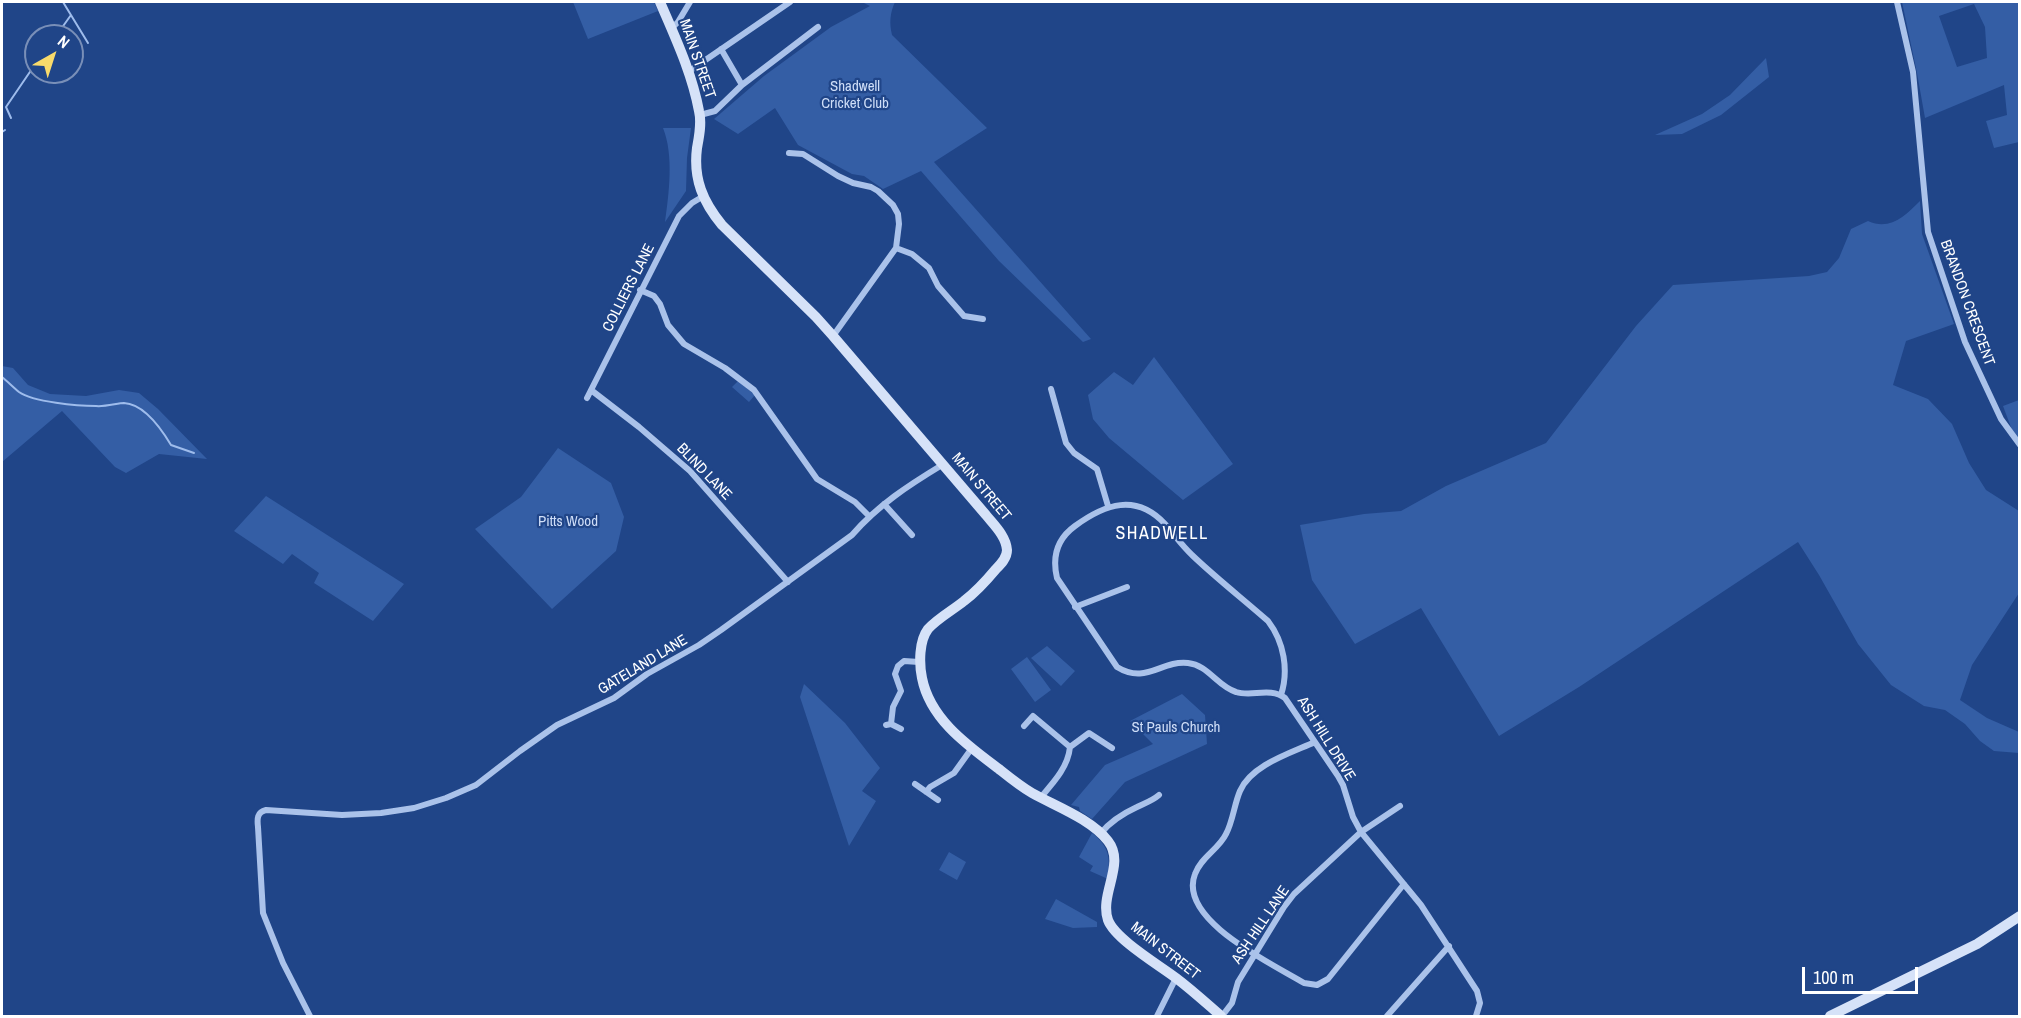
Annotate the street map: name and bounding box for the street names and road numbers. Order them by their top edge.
street label: MAIN STREET [675,17,719,101]
street label: BRANDON CRESCENT [1936,238,1998,368]
street label: COLLIERS LANE [599,241,659,335]
street label: BLIND LANE [673,440,735,504]
street label: MAIN STREET [948,450,1014,524]
street label: GATELAND LANE [595,631,691,699]
street label: ASH HILL DRIVE [1293,694,1359,784]
street label: ASH HILL LANE [1228,883,1294,967]
street label: MAIN STREET [1127,918,1203,984]

